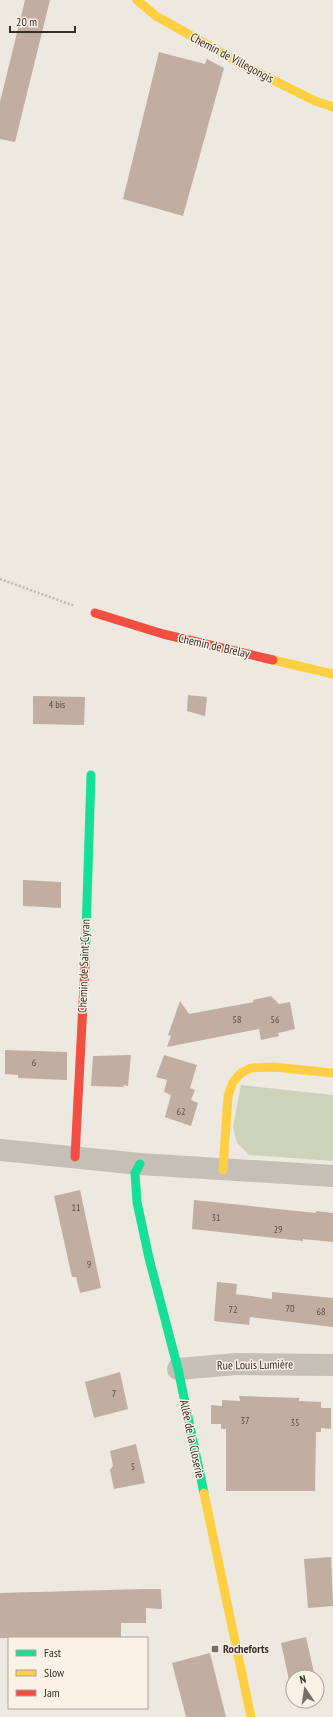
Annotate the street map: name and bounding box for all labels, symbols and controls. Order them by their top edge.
scale bar [10,8,75,34]
text: 20 m [16,14,37,29]
street label: Chemin de Villegongis [188,29,277,86]
street label: Chemin de Brelay [177,630,252,661]
house number: 4 bis [49,698,66,711]
street label: Chemin de Saint-Cyran [74,919,93,1013]
house number: 58 [233,1013,242,1026]
house number: 56 [271,1013,280,1026]
house number: 6 [32,1056,37,1069]
house number: 62 [177,1105,186,1118]
house number: 11 [72,1201,81,1214]
house number: 31 [212,1211,221,1224]
house number: 29 [274,1223,283,1236]
house number: 9 [87,1258,91,1271]
house number: 70 [286,1302,295,1315]
house number: 72 [229,1303,238,1316]
house number: 68 [317,1305,326,1318]
street label: Rue Louis Lumière [217,1356,293,1373]
house number: 7 [112,1387,116,1400]
street label: Allée de la Closerie [177,1398,208,1480]
house number: 37 [241,1414,250,1427]
house number: 35 [291,1416,300,1429]
house number: 5 [131,1460,135,1473]
legend [8,1637,148,1709]
place label: Rocheforts [223,1641,269,1656]
marker: Rocheforts [210,1644,220,1654]
text: Fast [44,1645,62,1660]
text: Slow [44,1665,65,1680]
north arrow [285,1669,325,1709]
text: N [298,1672,307,1687]
text: Jam [43,1685,60,1700]

